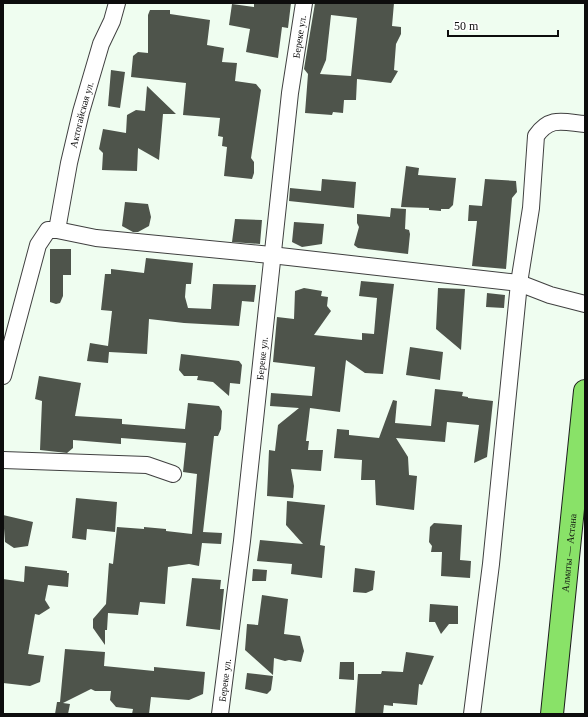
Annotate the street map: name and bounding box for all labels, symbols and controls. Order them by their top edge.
scale bar [448,12,558,38]
street label: Береке ул. [291,14,308,59]
text: 50 m [454,19,479,33]
street label: Актогайская ул. [68,80,96,149]
street label: Береке ул. [254,336,270,381]
street label: Алматы — Астана [559,512,579,593]
street label: Береке ул. [217,658,233,702]

